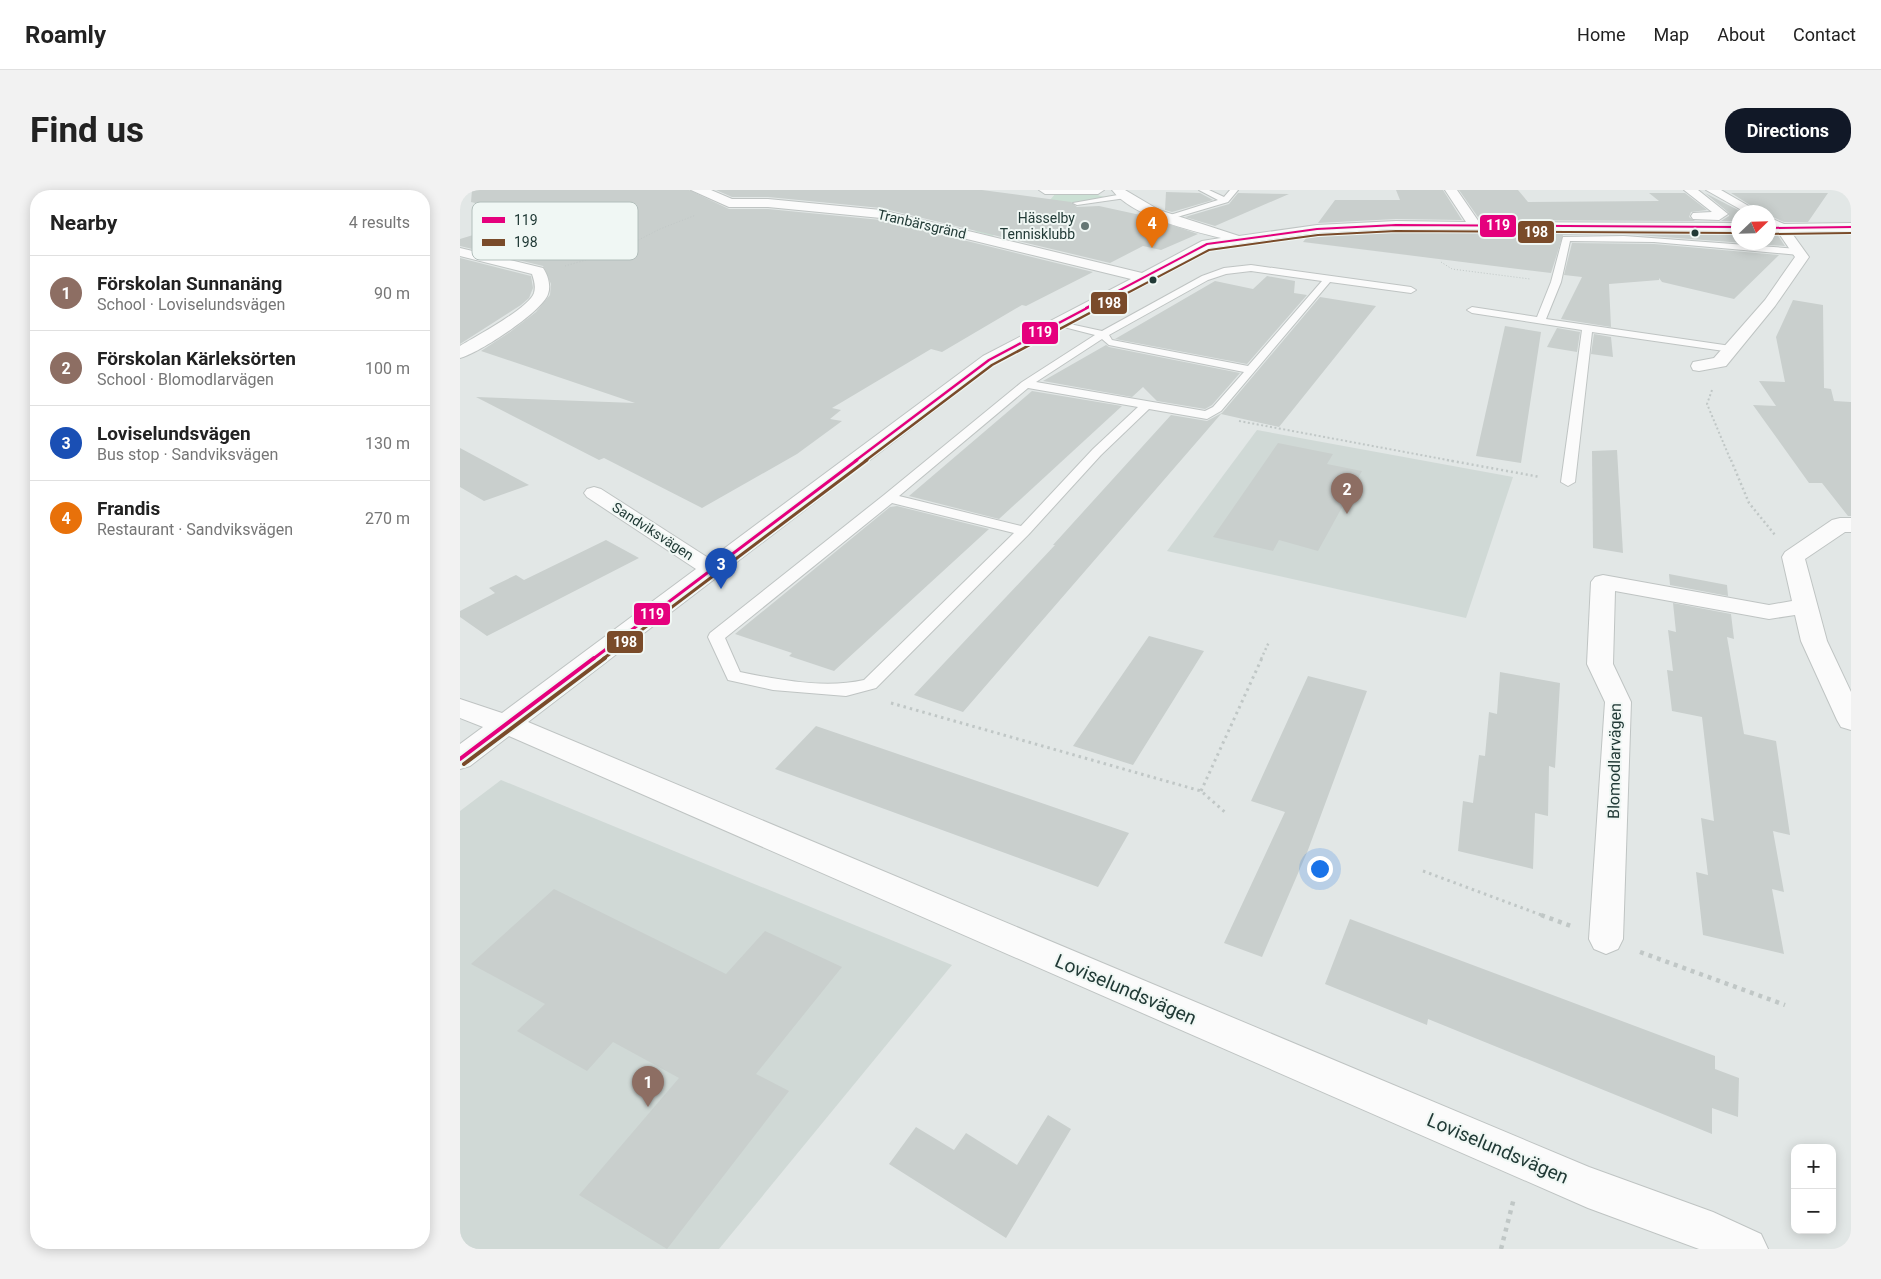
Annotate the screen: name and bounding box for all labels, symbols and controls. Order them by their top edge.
text: Roamly [25,21,106,49]
text: Home [1577,24,1626,45]
text: Map [1654,24,1689,45]
text: About [1717,24,1765,45]
text: Contact [1793,24,1856,45]
button: Directions [1725,108,1851,153]
text: Find us [30,110,144,151]
legend [472,202,638,260]
north arrow [1731,205,1776,250]
street label: Tranbärsgränd [876,206,968,242]
pin: 4 [1136,207,1168,248]
place label: Hässelby Tennisklubb [1000,210,1075,242]
text: Nearby [50,211,117,235]
text: 119 [514,212,538,228]
text: 4 results [349,213,410,232]
line badge: 119 [1479,214,1517,238]
text: 119 [1486,217,1510,233]
marker: Hässelby Tennisklubb [1079,220,1091,232]
line badge: 198 [1517,220,1555,244]
text: 198 [1524,224,1548,240]
unlabelled marker [1690,228,1700,238]
text: 198 [514,234,538,250]
text: Förskolan Sunnanäng [97,272,282,295]
unlabelled marker [1148,275,1158,285]
text: 1 [61,284,71,303]
text: 90 m [374,284,410,303]
line badge: 198 [1090,291,1128,315]
text: School · Loviselundsvägen [97,295,285,314]
text: 198 [1097,295,1121,311]
line badge: 119 [1021,321,1059,345]
text: 119 [1028,324,1052,340]
text: Förskolan Kärleksörten [97,347,296,370]
text: 2 [61,359,71,378]
text: 100 m [365,359,410,378]
text: School · Blomodlarvägen [97,370,274,389]
text: Loviselundsvägen [97,422,251,445]
text: 3 [61,434,71,453]
text: 130 m [365,434,410,453]
text: Bus stop · Sandviksvägen [97,445,278,464]
pin: 2 [1331,473,1363,514]
text: Frandis [97,497,160,520]
street label: Sandviksvägen [609,499,697,563]
text: 4 [61,509,71,528]
text: 270 m [365,509,410,528]
text: Restaurant · Sandviksvägen [97,520,293,539]
pin: 3 [705,548,737,589]
line badge: 119 [633,602,671,626]
text: 119 [640,606,664,622]
line badge: 198 [606,630,644,654]
text: 198 [613,634,637,650]
street label: Blomodlarvägen [1604,703,1625,819]
your location [1307,856,1333,882]
street label: Loviselundsvägen [1052,949,1200,1030]
pin: 1 [632,1066,664,1107]
street label: Loviselundsvägen [1424,1108,1572,1189]
map controls [1791,1144,1836,1234]
button: + [1791,1144,1836,1189]
button: − [1791,1189,1836,1234]

